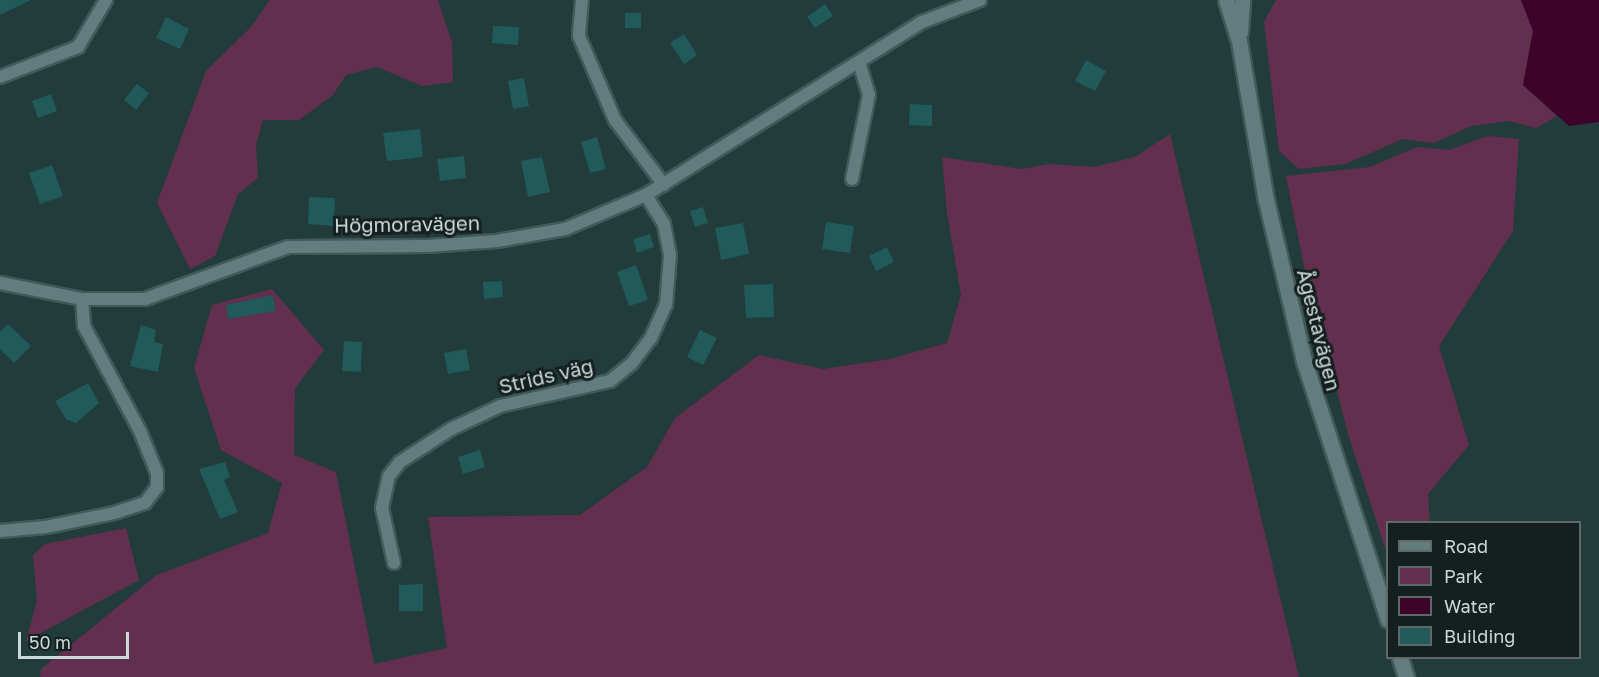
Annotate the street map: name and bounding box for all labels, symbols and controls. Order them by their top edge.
street label: Högmoravägen [334,211,480,237]
street label: Ågestavägen [1292,267,1346,393]
street label: Strids väg [497,354,595,398]
legend [1386,521,1581,659]
text: Road [1444,535,1488,557]
text: Park [1444,565,1483,587]
text: Water [1444,595,1495,617]
scale bar [21,620,132,658]
text: Building [1444,625,1515,647]
text: 50 m [29,631,71,653]

